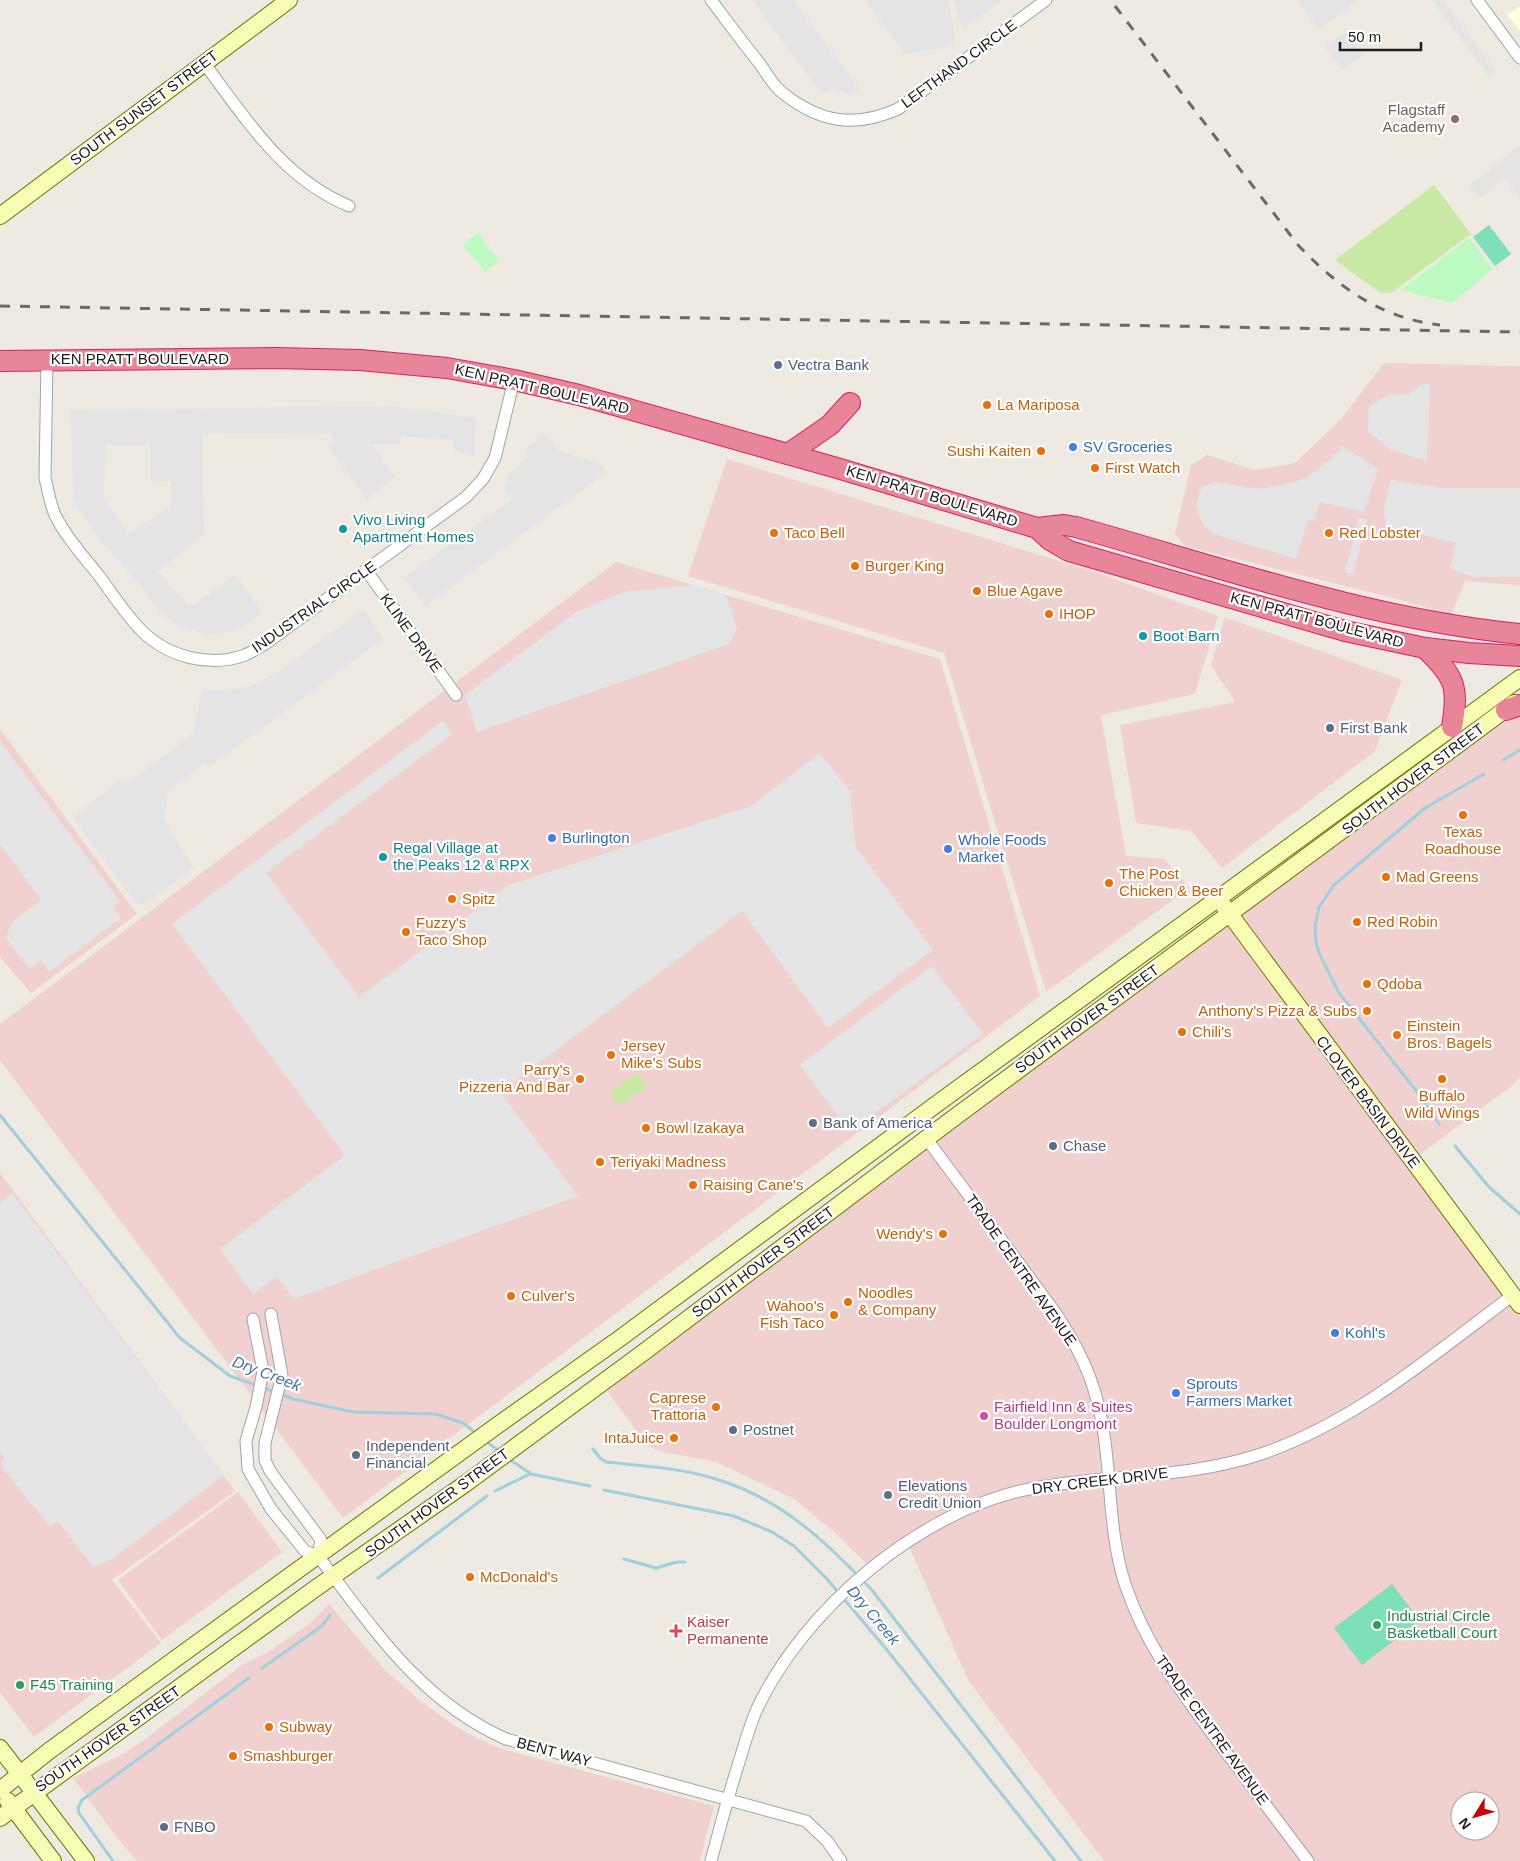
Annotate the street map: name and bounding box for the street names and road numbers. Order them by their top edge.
street label: LEFTHAND CIRCLE [898,16,1020,111]
street label: SOUTH SUNSET STREET [66,46,221,169]
street label: KEN PRATT BOULEVARD [51,350,229,367]
street label: KEN PRATT BOULEVARD [453,360,631,417]
street label: KEN PRATT BOULEVARD [844,461,1020,530]
street label: INDUSTRIAL CIRCLE [248,557,379,656]
street label: KEN PRATT BOULEVARD [1229,588,1406,651]
street label: KLINE DRIVE [377,590,446,675]
street label: SOUTH HOVER STREET [1338,720,1487,838]
street label: SOUTH HOVER STREET [1012,961,1162,1076]
street label: CLOVER BASIN DRIVE [1313,1032,1424,1171]
street label: TRADE CENTRE AVENUE [963,1191,1080,1349]
street label: SOUTH HOVER STREET [688,1203,837,1321]
street label: SOUTH HOVER STREET [362,1445,512,1560]
street label: DRY CREEK DRIVE [1031,1464,1169,1497]
street label: TRADE CENTRE AVENUE [1152,1652,1272,1808]
street label: SOUTH HOVER STREET [32,1682,184,1795]
street label: BENT WAY [515,1733,593,1770]

